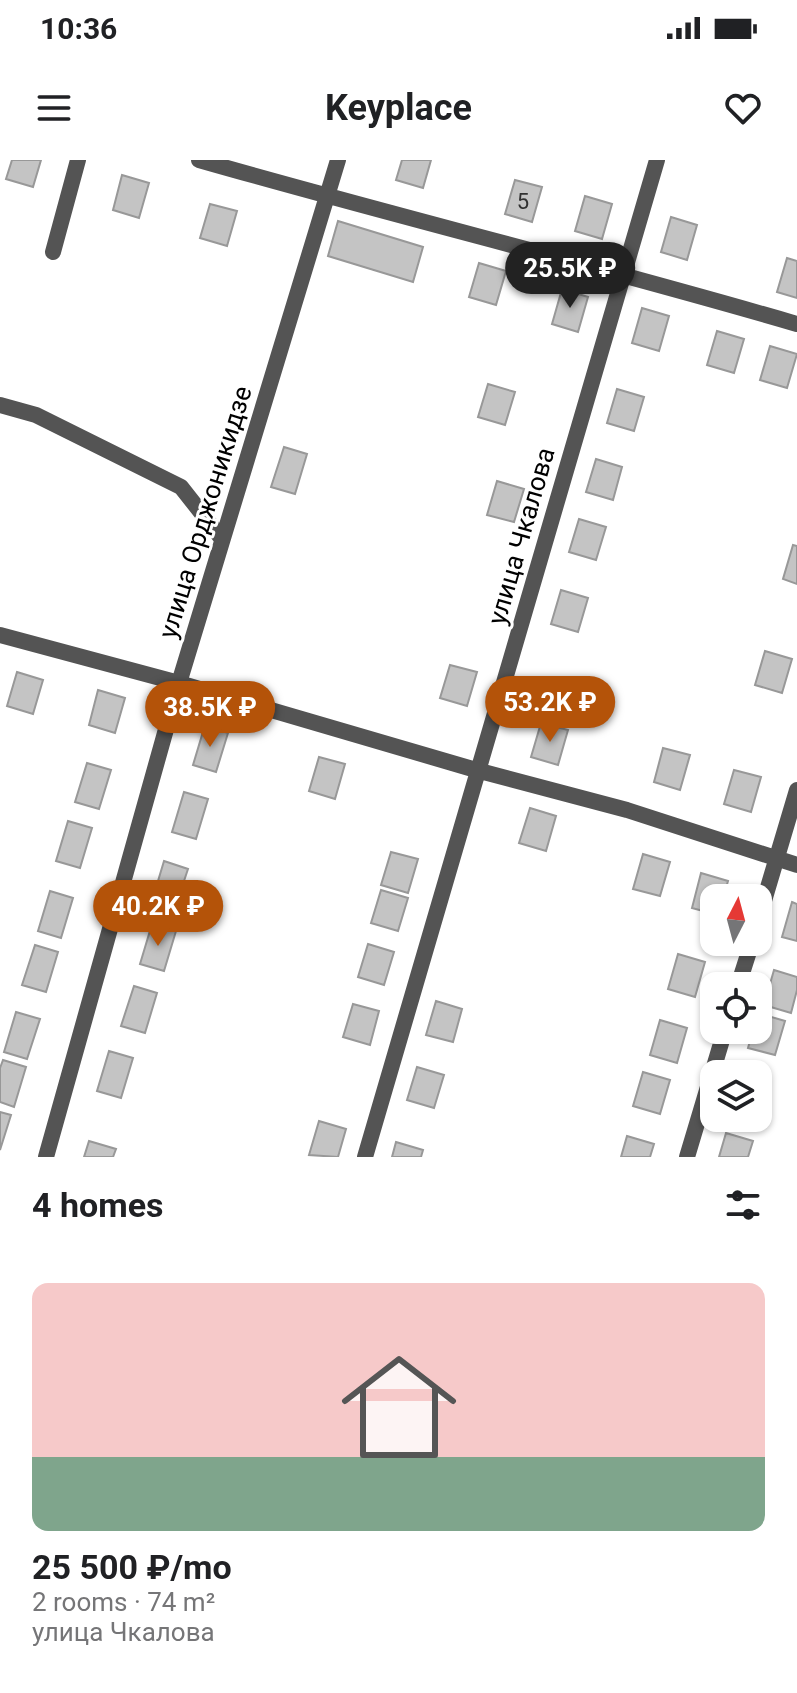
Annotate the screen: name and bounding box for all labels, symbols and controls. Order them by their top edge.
text: 10:36 [40,11,117,46]
icon: menu [32,86,76,130]
icon: heart [721,86,765,130]
text: Keyplace [325,87,472,129]
house number: 5 [517,189,529,214]
pin: 25.5K ₽ [496,242,644,310]
text: 25.5K ₽ [523,253,617,283]
street label: улица Орджоникидзе [152,382,258,642]
street label: улица Чкалова [481,444,561,628]
pin: 53.2K ₽ [476,676,624,744]
pin: 38.5K ₽ [136,681,284,749]
text: 53.2K ₽ [503,687,597,717]
text: 38.5K ₽ [163,692,257,722]
pin: 40.2K ₽ [84,880,232,948]
north arrow [700,884,772,956]
map controls [700,884,772,1132]
text: 40.2K ₽ [111,891,205,921]
button: locate [700,972,772,1044]
button: layers [700,1060,772,1132]
icon: filters [721,1183,765,1227]
text: 4 homes [32,1185,163,1225]
icon: home [327,1335,471,1479]
text: 25 500 ₽/mo [32,1547,232,1587]
text: 2 rooms · 74 m² [32,1587,215,1617]
text: улица Чкалова [32,1617,215,1647]

